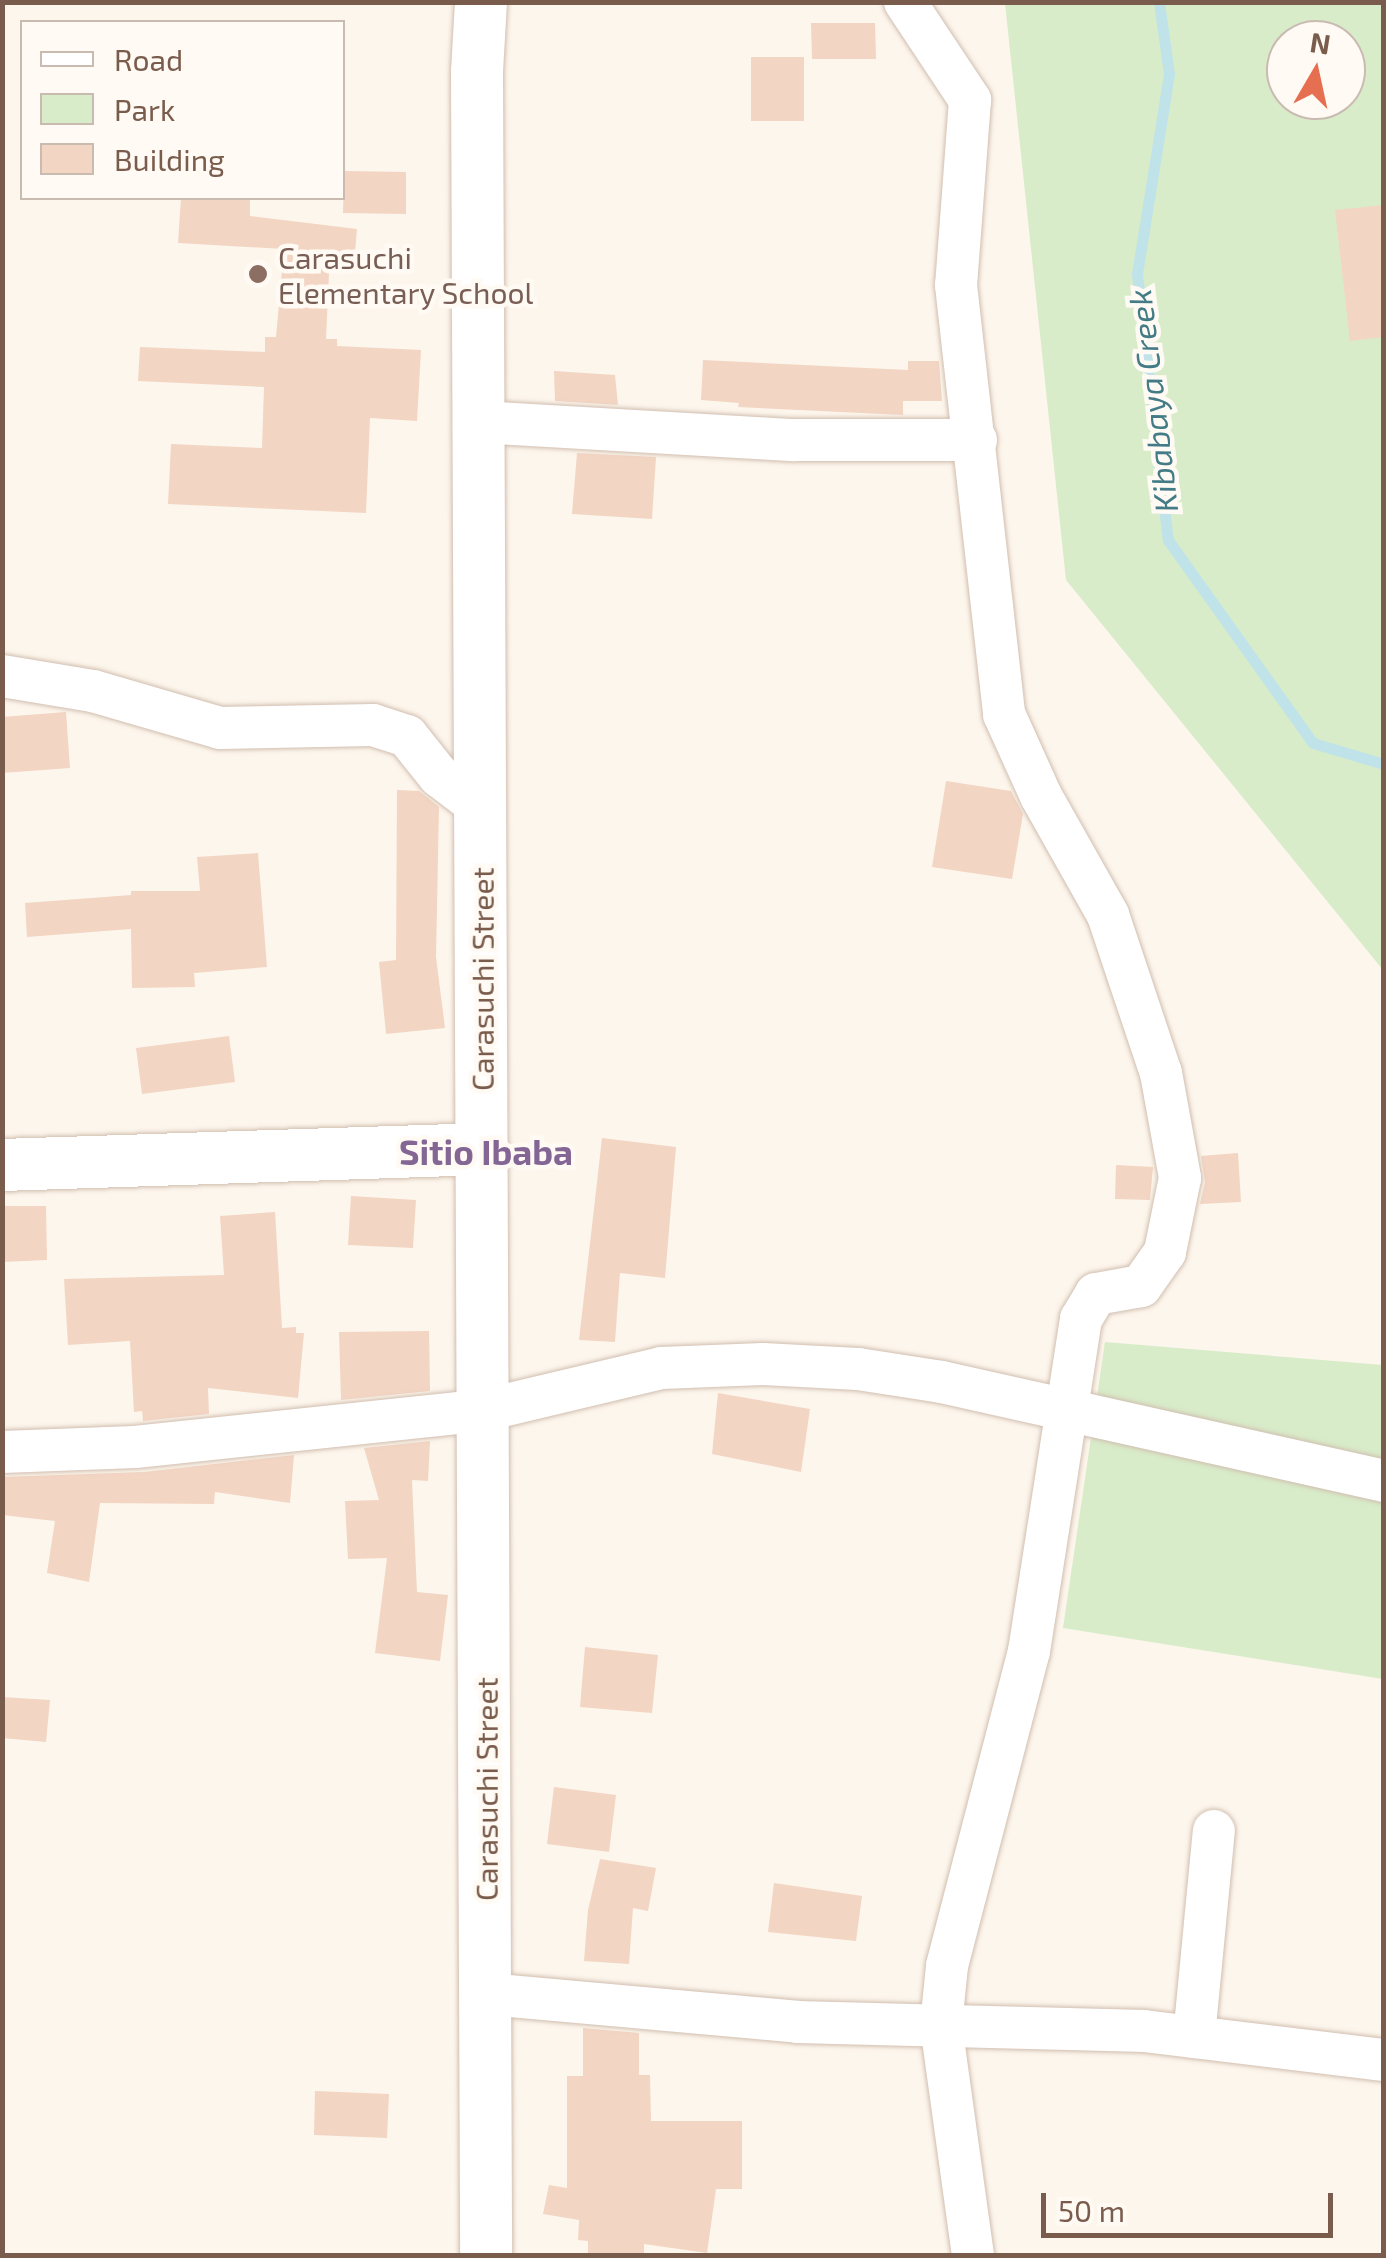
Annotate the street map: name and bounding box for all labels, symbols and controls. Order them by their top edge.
legend [20,20,345,200]
north arrow [1266,20,1366,120]
text: N [1308,24,1333,61]
text: Road [114,41,183,77]
text: Park [114,91,175,127]
text: Building [114,141,225,177]
place label: Carasuchi Elementary School [278,239,534,310]
marker: Carasuchi Elementary School [247,263,269,285]
water label: Kibabaya Creek [1119,287,1185,515]
street label: Carasuchi Street [464,867,500,1091]
district label: Sitio Ibaba [399,1130,573,1172]
street label: Carasuchi Street [468,1677,504,1901]
scale bar [1046,2173,1338,2235]
text: 50 m [1058,2192,1125,2228]

